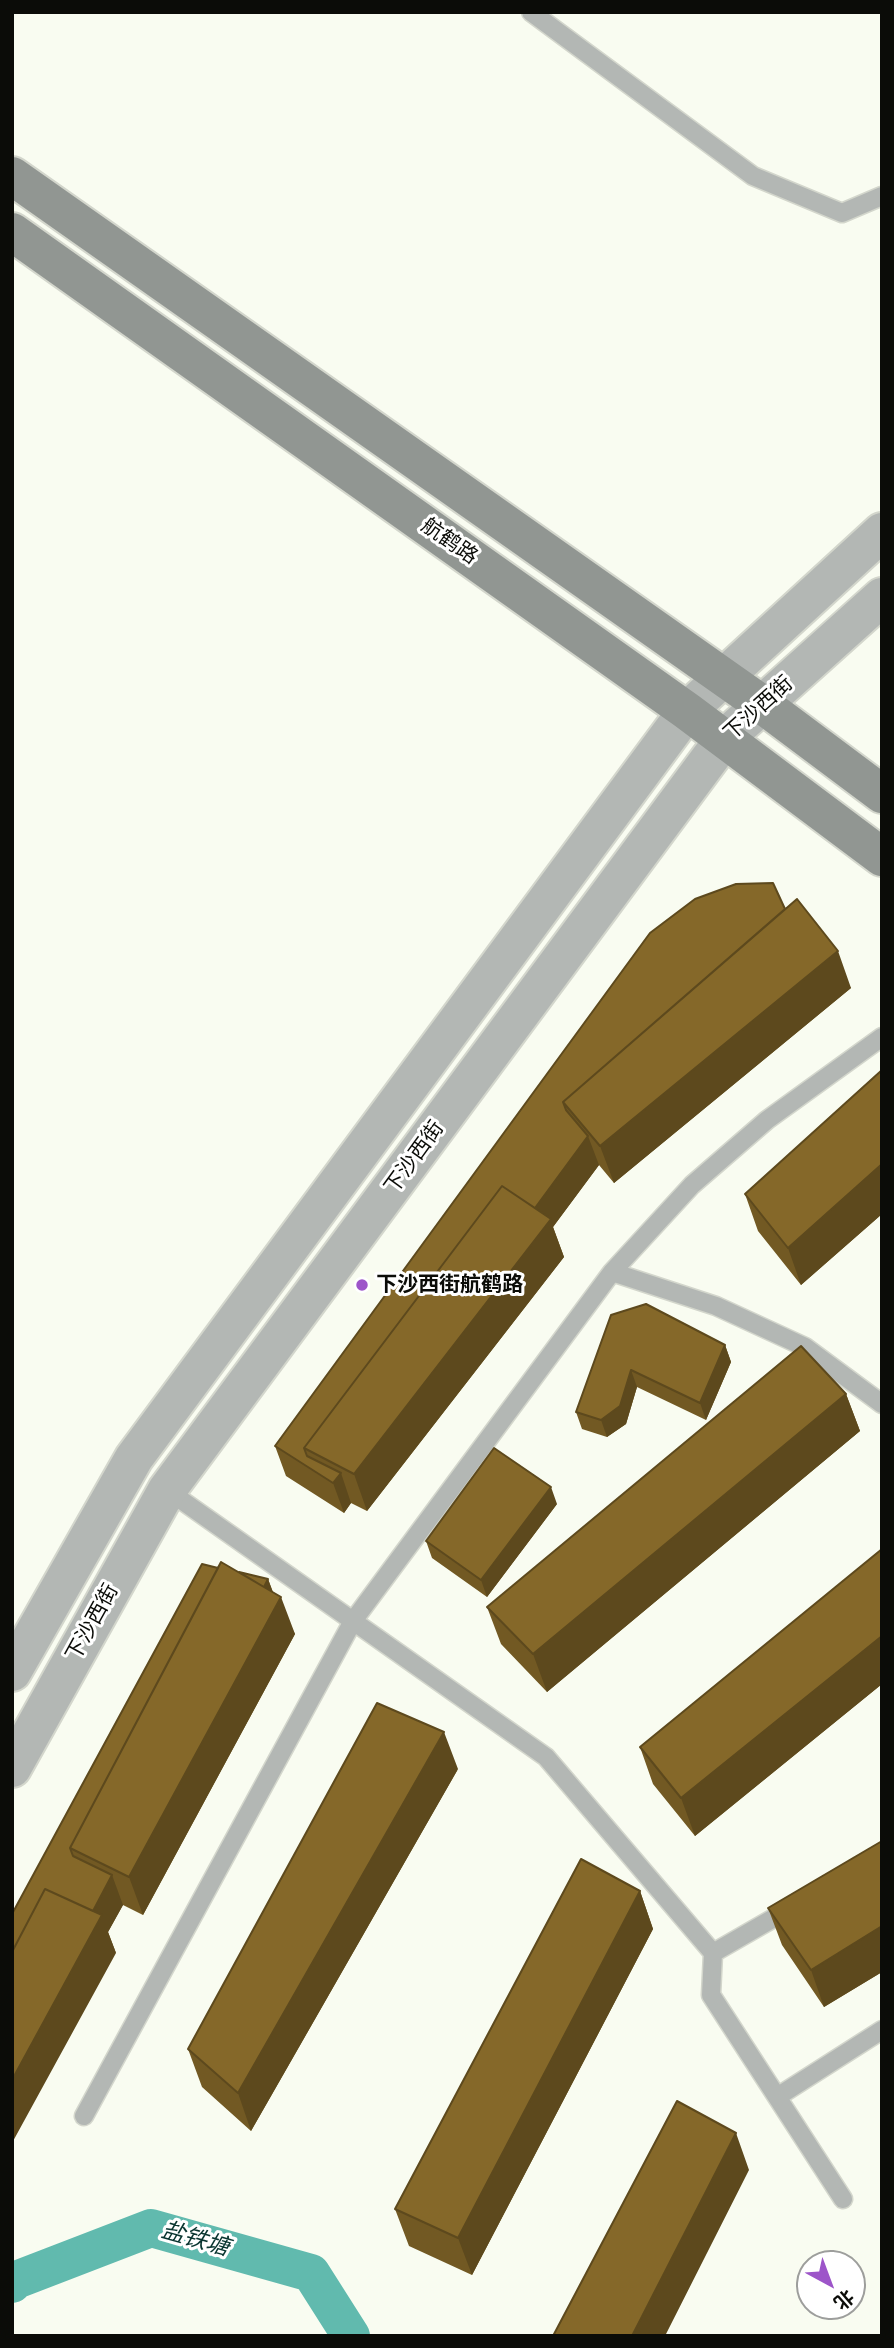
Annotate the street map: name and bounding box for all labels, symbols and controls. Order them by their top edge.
street label: 航鹤路 [416,514,482,570]
street label: 下沙西街 [719,672,799,746]
street label: 下沙西街 [380,1117,450,1199]
place label: 下沙西街航鹤路 [376,1272,523,1298]
marker: 下沙西街航鹤路 [354,1277,370,1293]
street label: 下沙西街 [62,1580,124,1666]
water label: 盐铁塘 [158,2217,232,2263]
north arrow [796,2250,866,2320]
text: 北 [829,2285,858,2314]

